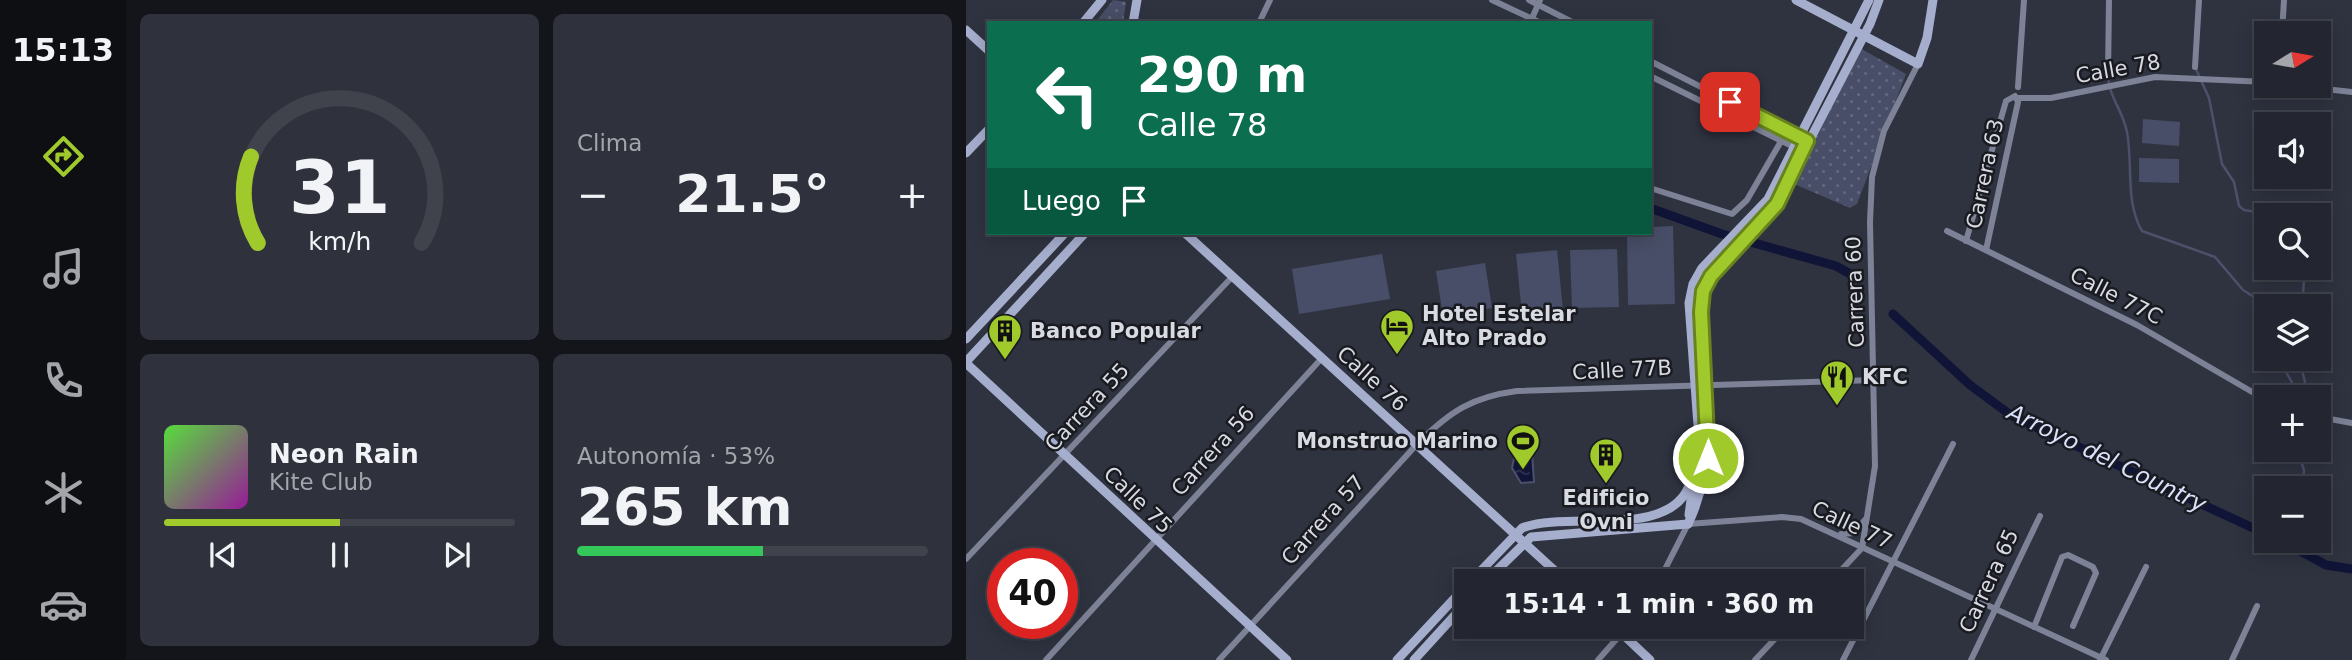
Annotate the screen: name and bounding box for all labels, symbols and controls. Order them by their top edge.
north arrow [2254,21,2331,98]
map controls [2254,21,2331,553]
text: 15:13 [12,31,114,69]
text: 290 m [1137,47,1307,104]
icon: left [1022,49,1113,140]
street label: Calle 78 [2074,50,2162,88]
pin [1700,72,1760,132]
icon: arrive [1711,83,1749,121]
text: Calle 78 [1137,106,1267,144]
button: sound [2254,112,2331,189]
street label: Carrera 63 [1962,117,2008,231]
text: Clima [577,130,642,156]
icon: directions [39,132,88,181]
text: 31 [289,145,390,230]
text: 21.5° [675,164,830,224]
text: − [577,173,609,217]
text: + [896,173,928,217]
icon: arrive [1115,182,1153,220]
text: Luego [1022,186,1101,216]
button: search [2254,203,2331,280]
text: km/h [308,227,371,256]
street label: Carrera 60 [1841,236,1869,348]
icon: music [39,244,88,293]
street label: Calle 77C [2066,263,2166,329]
button: layers [2254,294,2331,371]
place label: Hotel Estelar Alto Prado [1422,302,1576,350]
hotel icon: Hotel Estelar Alto Prado [1378,307,1416,356]
building icon: Banco Popular [986,312,1024,361]
place label: Banco Popular [1030,319,1201,343]
street label: Calle 76 [1332,341,1412,417]
street label: Calle 77B [1571,355,1673,385]
icon: phone [39,356,88,405]
street label: Carrera 55 [1040,358,1134,456]
restaurant icon: KFC [1818,358,1856,407]
place label: KFC [1862,365,1908,389]
button: + [2254,385,2331,462]
water label: Arroyo del Country [2002,398,2211,518]
street label: Carrera 56 [1167,401,1259,501]
position arrow [1671,421,1745,495]
sports icon: Monstruo Marino [1504,422,1542,471]
place label: Monstruo Marino [1296,429,1498,453]
building icon: Edificio Ovni [1587,436,1625,485]
text: Neon Rain [269,439,419,469]
text: Autonomía · 53% [577,443,775,469]
street label: Calle 75 [1099,462,1177,538]
icon: climate [39,468,88,517]
text: Kite Club [269,469,373,495]
street label: Carrera 57 [1277,470,1369,570]
button: − [2254,476,2331,553]
text: 265 km [577,477,792,537]
place label: Edificio Ovni [1563,486,1649,534]
street label: Calle 77 [1808,496,1896,554]
street label: Carrera 65 [1955,525,2023,637]
icon: previous [204,536,242,574]
icon: pause [321,536,359,574]
icon: next [438,536,476,574]
speed limit sign: 40 [987,548,1078,639]
icon: car [39,580,88,629]
text: 15:14 · 1 min · 360 m [1504,589,1814,619]

